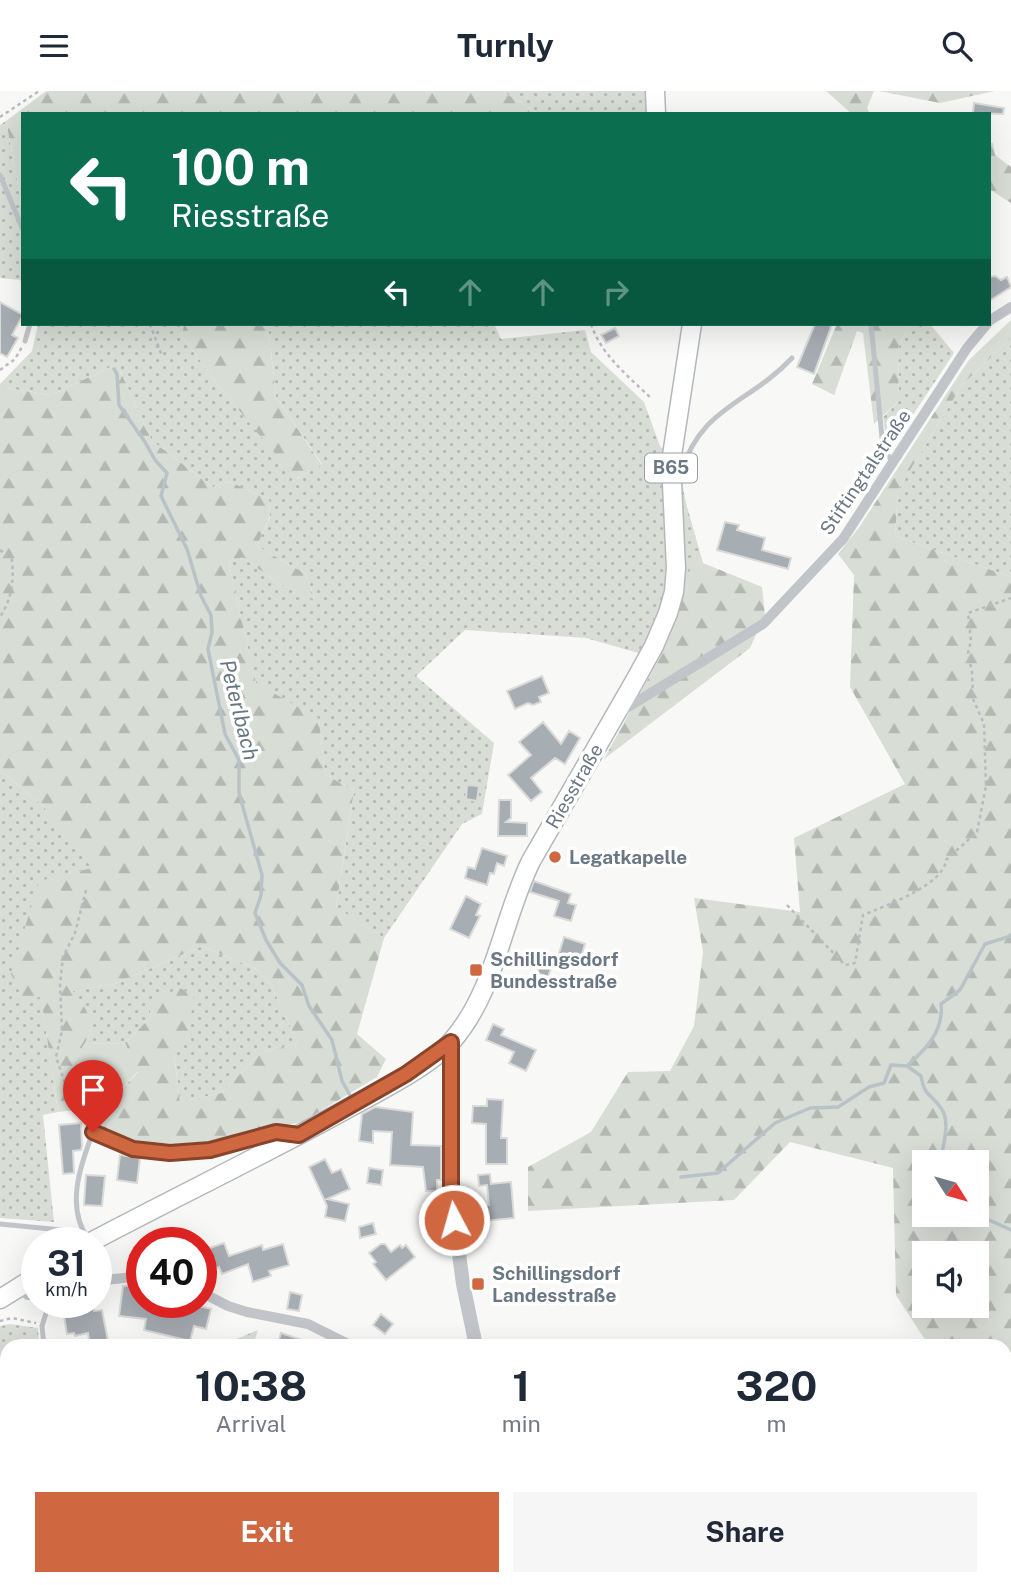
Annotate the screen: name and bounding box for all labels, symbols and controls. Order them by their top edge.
icon: menu [35,27,73,65]
text: Turnly [457,27,554,64]
icon: search [938,27,976,65]
text: 100 m [171,138,310,196]
icon: left [56,140,147,231]
text: Riesstraße [171,197,329,234]
icon: left [378,273,416,311]
icon: ahead [451,273,489,311]
icon: ahead [524,273,562,311]
icon: right [597,273,635,311]
street label: Stiftingtalstraße [815,405,915,539]
road number: B65 [645,453,697,482]
water label: Peterlbach [215,657,264,763]
street label: Riesstraße [541,740,607,832]
place label: Legatkapelle [569,846,687,868]
marker: Legatkapelle [547,849,563,865]
place label: Schillingsdorf Bundesstraße [490,948,619,992]
marker: Schillingsdorf Bundesstraße [468,962,484,978]
pin [63,1060,123,1132]
icon: arrive [74,1071,112,1109]
north arrow [912,1150,989,1227]
map controls [912,1150,989,1318]
position arrow [417,1183,491,1257]
speed limit sign: 40 [126,1227,217,1318]
button: sound [912,1241,989,1318]
text: 31 [47,1243,86,1284]
place label: Schillingsdorf Landesstraße [492,1262,621,1306]
marker: Schillingsdorf Landesstraße [470,1276,486,1292]
text: km/h [45,1279,88,1300]
text: 10:38 [195,1361,307,1410]
text: 1 [512,1361,530,1410]
text: 320 [736,1361,817,1410]
text: Arrival [215,1410,286,1437]
text: min [502,1410,541,1437]
text: m [766,1410,786,1437]
button: Exit [35,1492,499,1572]
button: Share [513,1492,977,1572]

